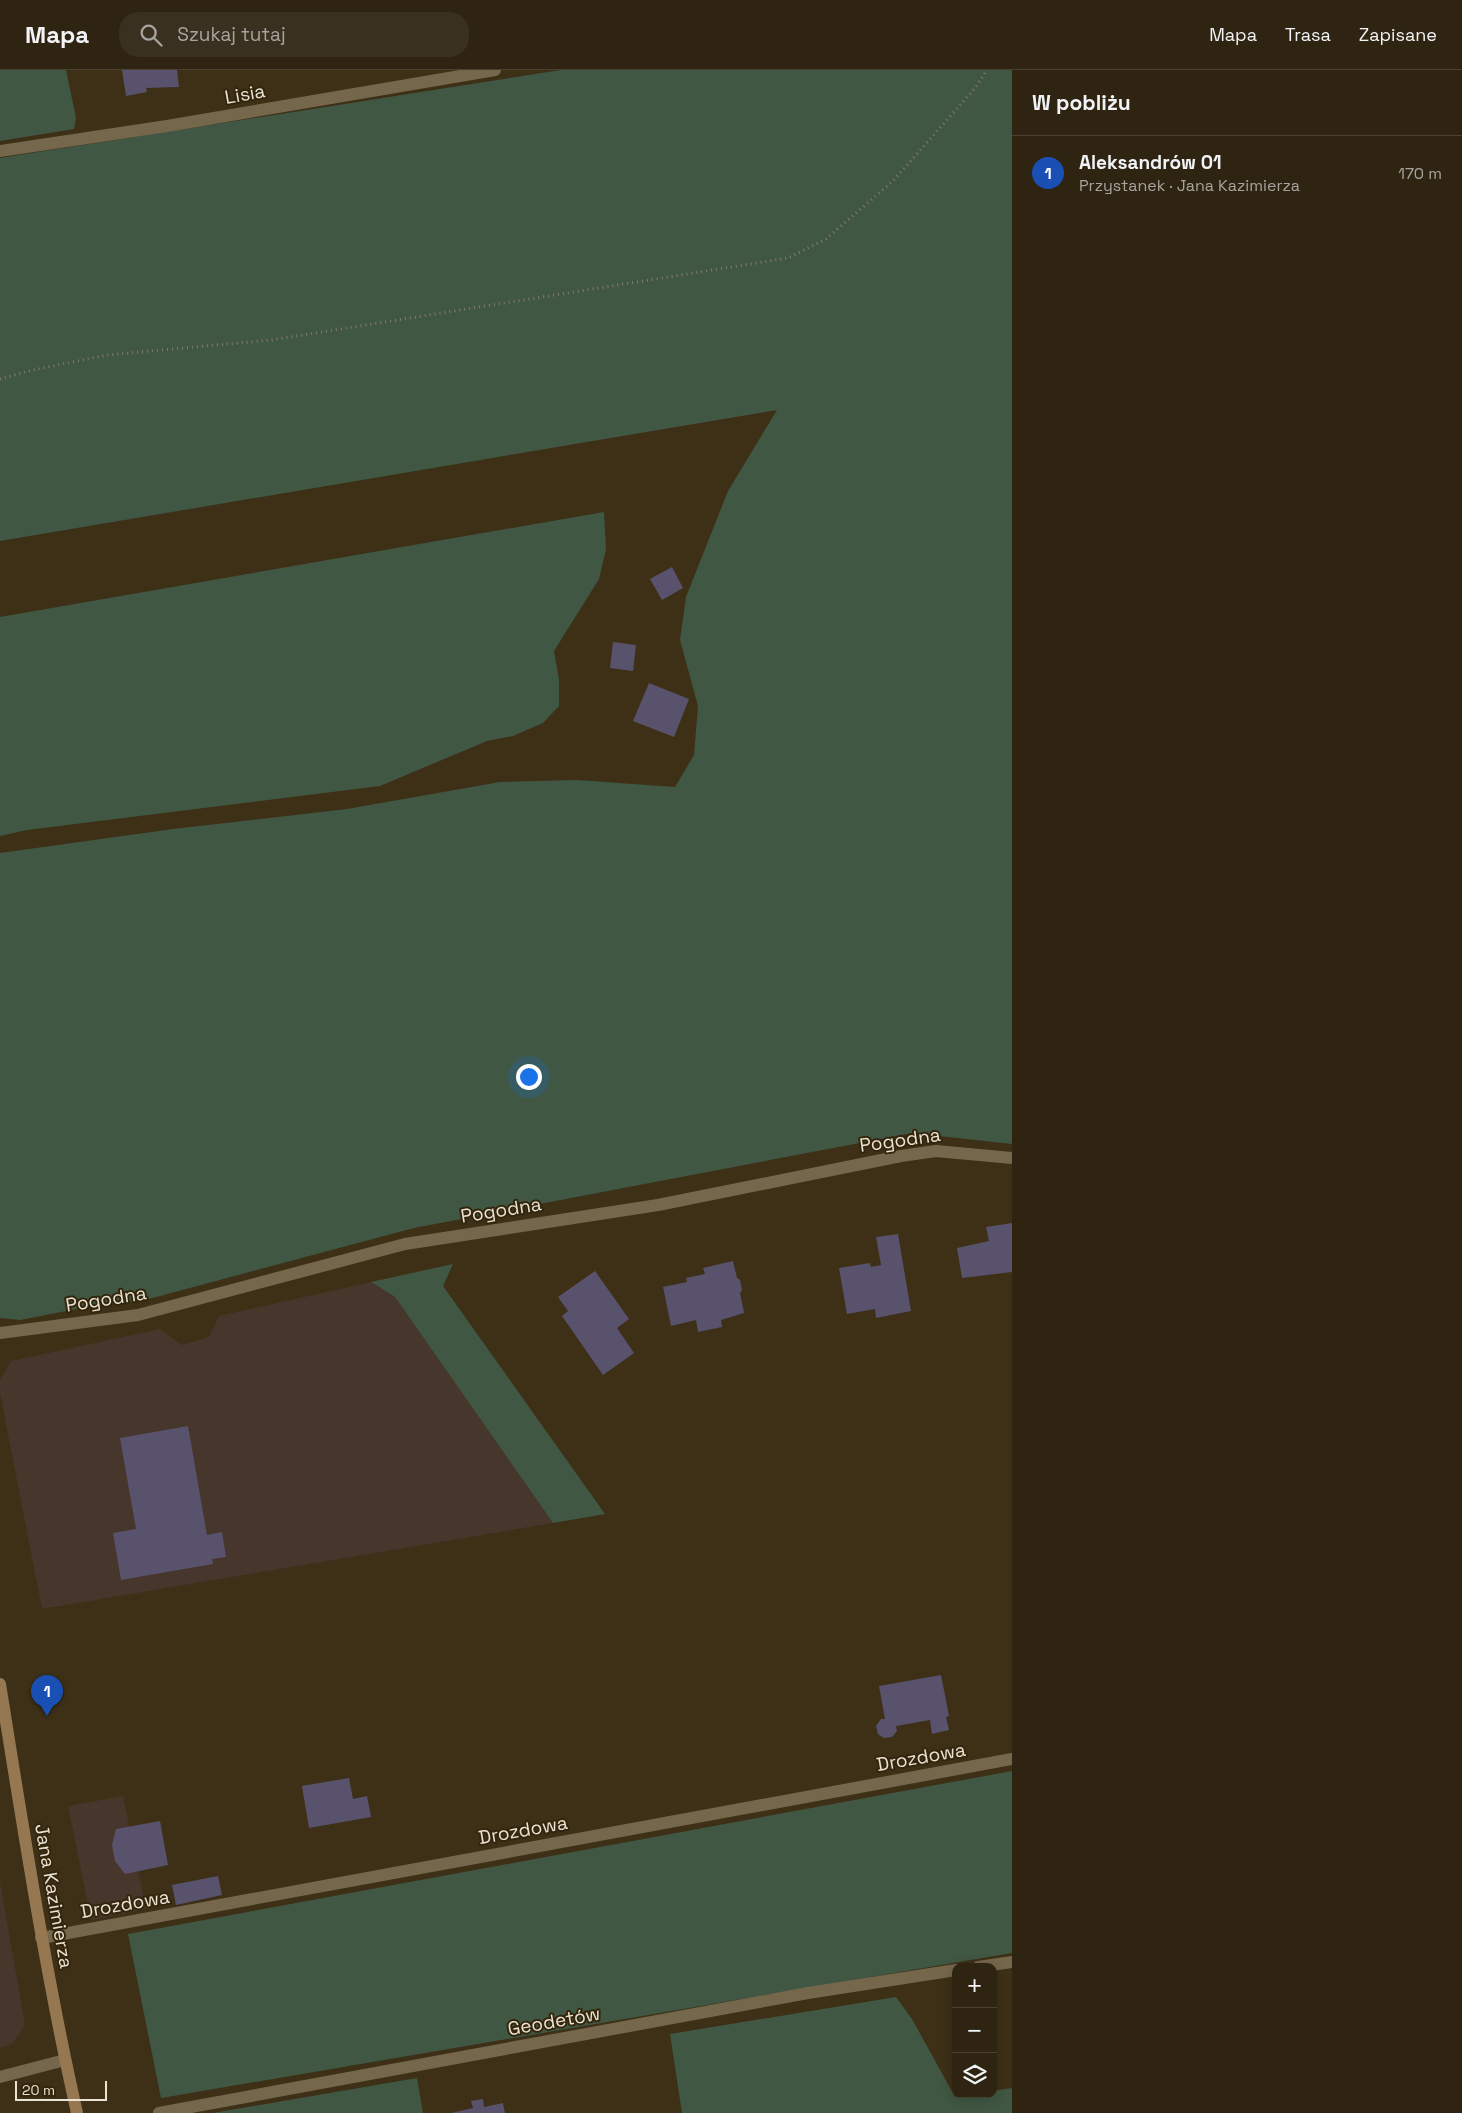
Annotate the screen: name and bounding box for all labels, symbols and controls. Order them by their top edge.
search box [119,12,469,57]
text: Mapa [25,19,89,50]
icon: search [137,21,165,49]
text: Szukaj tutaj [177,22,286,47]
text: Mapa [1209,23,1257,46]
text: Trasa [1285,23,1331,46]
text: Zapisane [1359,23,1437,46]
street label: Lisia [223,78,267,110]
text: W pobliżu [1032,89,1131,116]
text: Aleksandrów 01 [1079,150,1222,175]
text: 1 [1044,163,1052,184]
text: 170 m [1398,163,1442,184]
text: Przystanek · Jana Kazimierza [1079,175,1300,196]
your location [516,1064,542,1090]
street label: Pogodna [858,1122,942,1158]
street label: Pogodna [459,1191,543,1229]
street label: Pogodna [64,1280,148,1318]
pin: 1 [31,1675,63,1716]
street label: Drozdowa [874,1737,968,1777]
street label: Drozdowa [476,1810,570,1850]
street label: Jana Kazimierza [29,1822,79,1970]
street label: Drozdowa [78,1884,172,1924]
map controls [952,1963,997,2098]
button: + [952,1963,997,2008]
street label: Geodetów [506,2001,602,2041]
button: − [952,2008,997,2053]
button: layers [952,2053,997,2098]
scale bar [15,2078,108,2101]
text: 20 m [22,2081,55,2099]

